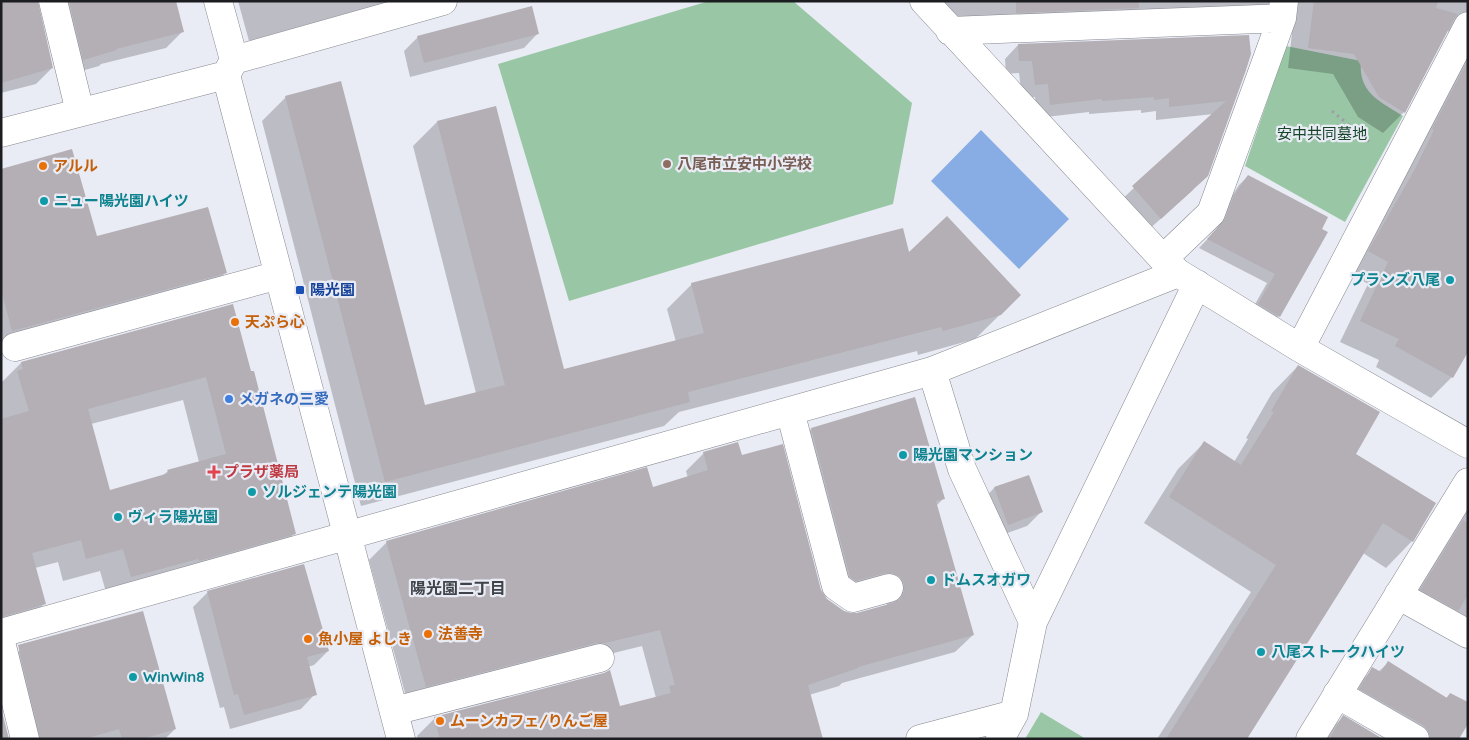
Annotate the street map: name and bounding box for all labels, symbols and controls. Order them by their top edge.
park label: 安中共同墓地 [1277,124,1367,143]
place label: 八尾市立安中小学校 [677,154,812,173]
place label: アルル [53,156,98,175]
marker: 八尾市立安中小学校 [661,158,673,170]
marker: アルル [37,160,49,172]
place label: ニュー陽光園ハイツ [54,191,189,210]
marker: ニュー陽光園ハイツ [38,195,50,207]
place label: プランズ八尾 [1350,270,1440,289]
marker: プランズ八尾 [1444,274,1456,286]
place label: 陽光園 [310,280,355,299]
marker: 陽光園 [294,284,306,296]
place label: 天ぷら心 [245,312,305,331]
marker: 天ぷら心 [229,316,241,328]
place label: メガネの三愛 [239,389,329,408]
marker: メガネの三愛 [223,393,235,405]
place label: 陽光園マンション [913,445,1033,464]
marker: 陽光園マンション [897,449,909,461]
place label: プラザ薬局 [224,462,299,481]
marker: プラザ薬局 [208,466,220,478]
place label: ソルジェンテ陽光園 [262,482,397,501]
marker: ソルジェンテ陽光園 [246,486,258,498]
place label: ヴィラ陽光園 [128,507,218,526]
marker: ヴィラ陽光園 [112,511,124,523]
place label: ドムスオガワ [941,570,1031,589]
marker: ドムスオガワ [925,574,937,586]
district label: 陽光園二丁目 [410,578,506,598]
place label: 法善寺 [438,624,483,643]
marker: 法善寺 [422,628,434,640]
place label: 魚小屋 よしき [318,629,412,648]
marker: 魚小屋 よしき [302,633,314,645]
place label: 八尾ストークハイツ [1271,642,1405,661]
marker: 八尾ストークハイツ [1255,646,1267,658]
place label: WinWin8 [143,667,204,686]
marker: WinWin8 [127,671,139,683]
place label: ムーンカフェ/りんご屋 [450,711,608,730]
marker: ムーンカフェ/りんご屋 [434,715,446,727]

